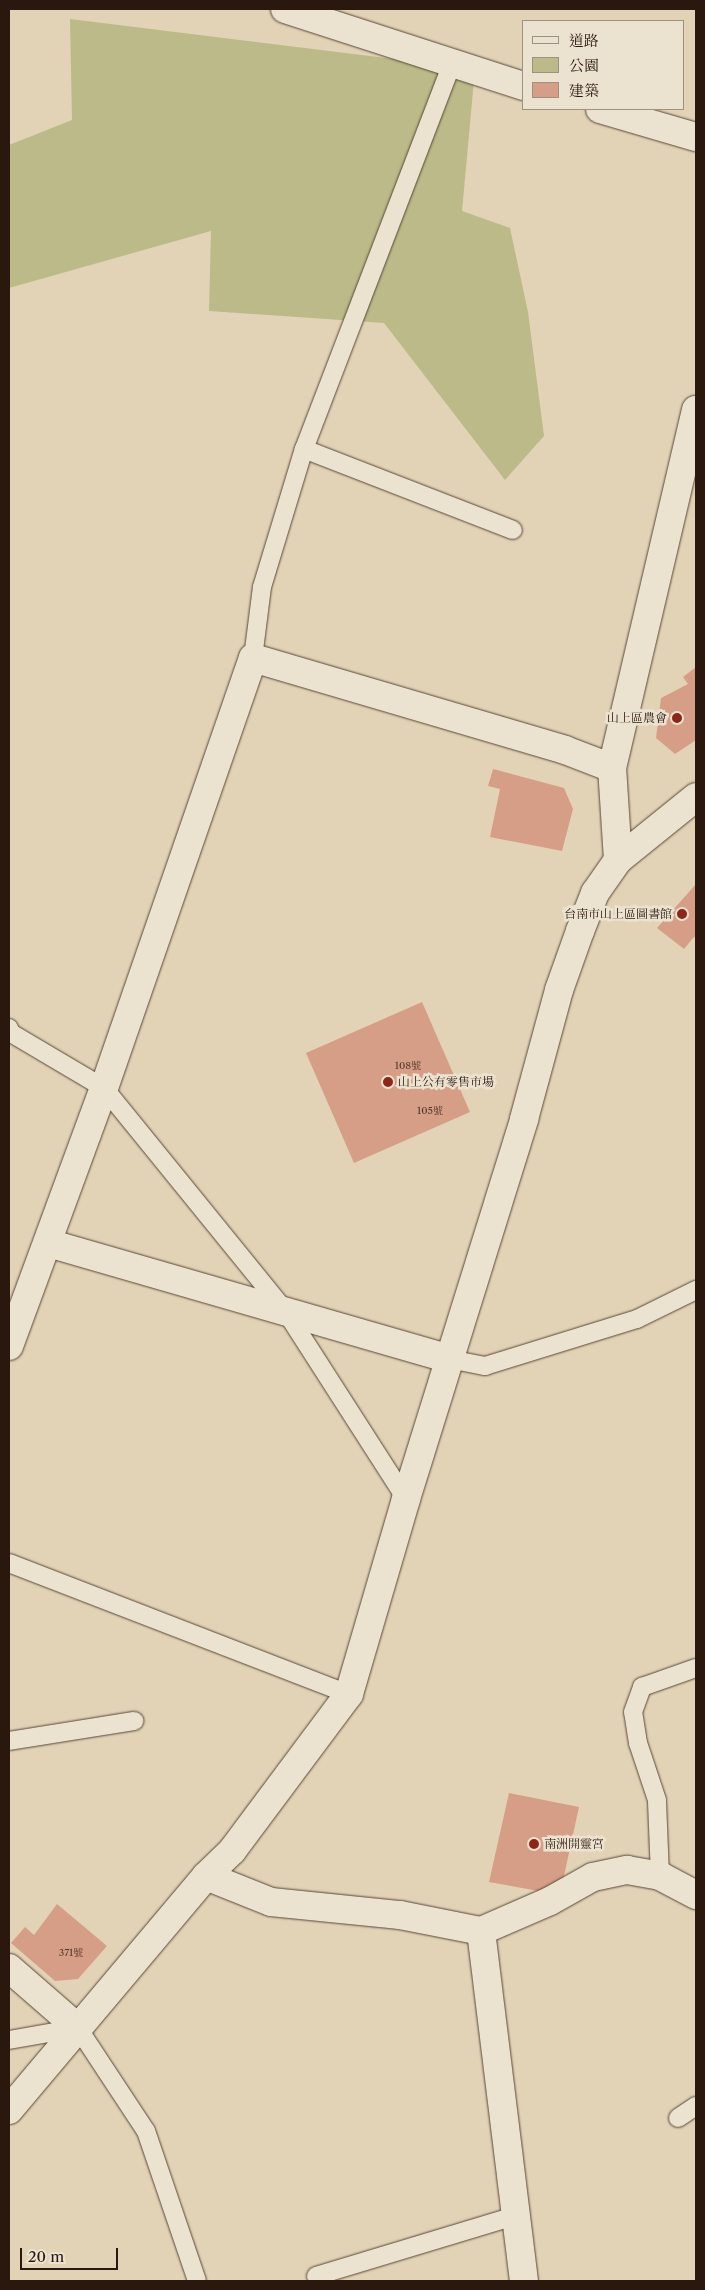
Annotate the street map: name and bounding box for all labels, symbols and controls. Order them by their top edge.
legend [522,20,685,110]
text: 道路 [569,31,599,50]
text: 公園 [569,56,599,75]
text: 建築 [569,81,599,100]
place label: 山上區農會 [607,711,667,725]
marker: 山上區農會 [671,712,683,724]
place label: 台南市山上區圖書館 [564,907,672,921]
marker: 台南市山上區圖書館 [676,908,688,920]
house number: 108號 [395,1060,421,1072]
place label: 山上公有零售市場 [398,1075,494,1089]
marker: 山上公有零售市場 [382,1076,394,1088]
house number: 105號 [417,1105,443,1117]
place label: 南洲開靈宮 [544,1837,604,1851]
marker: 南洲開靈宮 [528,1838,540,1850]
house number: 371號 [59,1947,83,1959]
scale bar [22,2238,120,2270]
text: 20 m [28,2247,64,2266]

